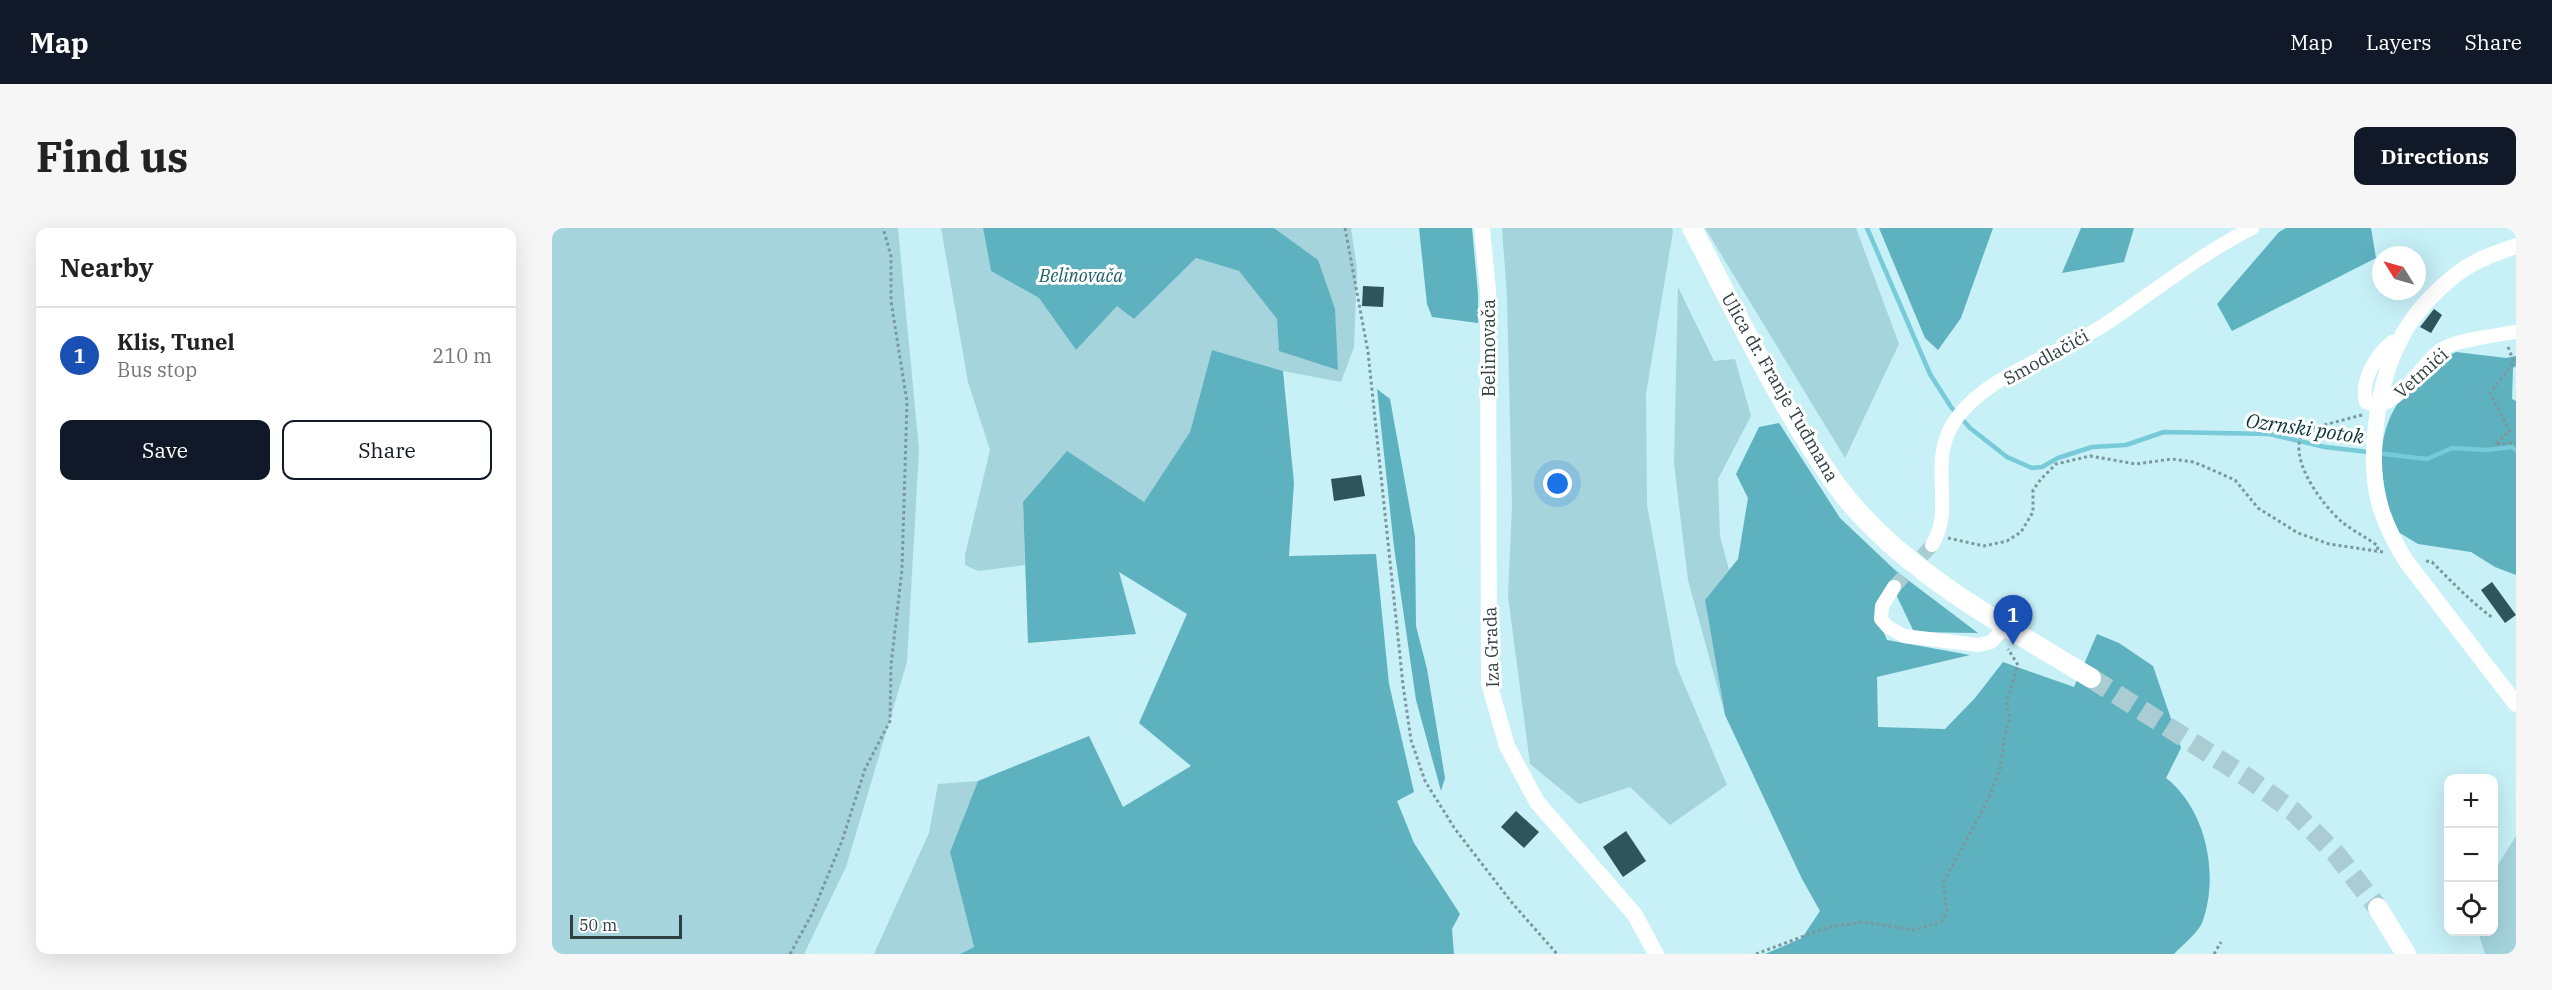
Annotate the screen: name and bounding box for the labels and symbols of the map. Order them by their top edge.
north arrow [2372,246,2426,300]
park label: Belinovača [1038,264,1123,287]
street label: Ulica dr. Franje Tuđmana [1716,288,1844,486]
street label: Belimovača [1477,299,1500,397]
street label: Smodlačići [1999,324,2093,390]
street label: Vetmići [2389,343,2453,403]
water label: Ozrnski potok [2244,406,2366,450]
your location [1543,469,1572,498]
pin: 1 [1994,596,2032,645]
street label: Iza Grada [1478,606,1504,688]
scale bar [570,912,682,940]

